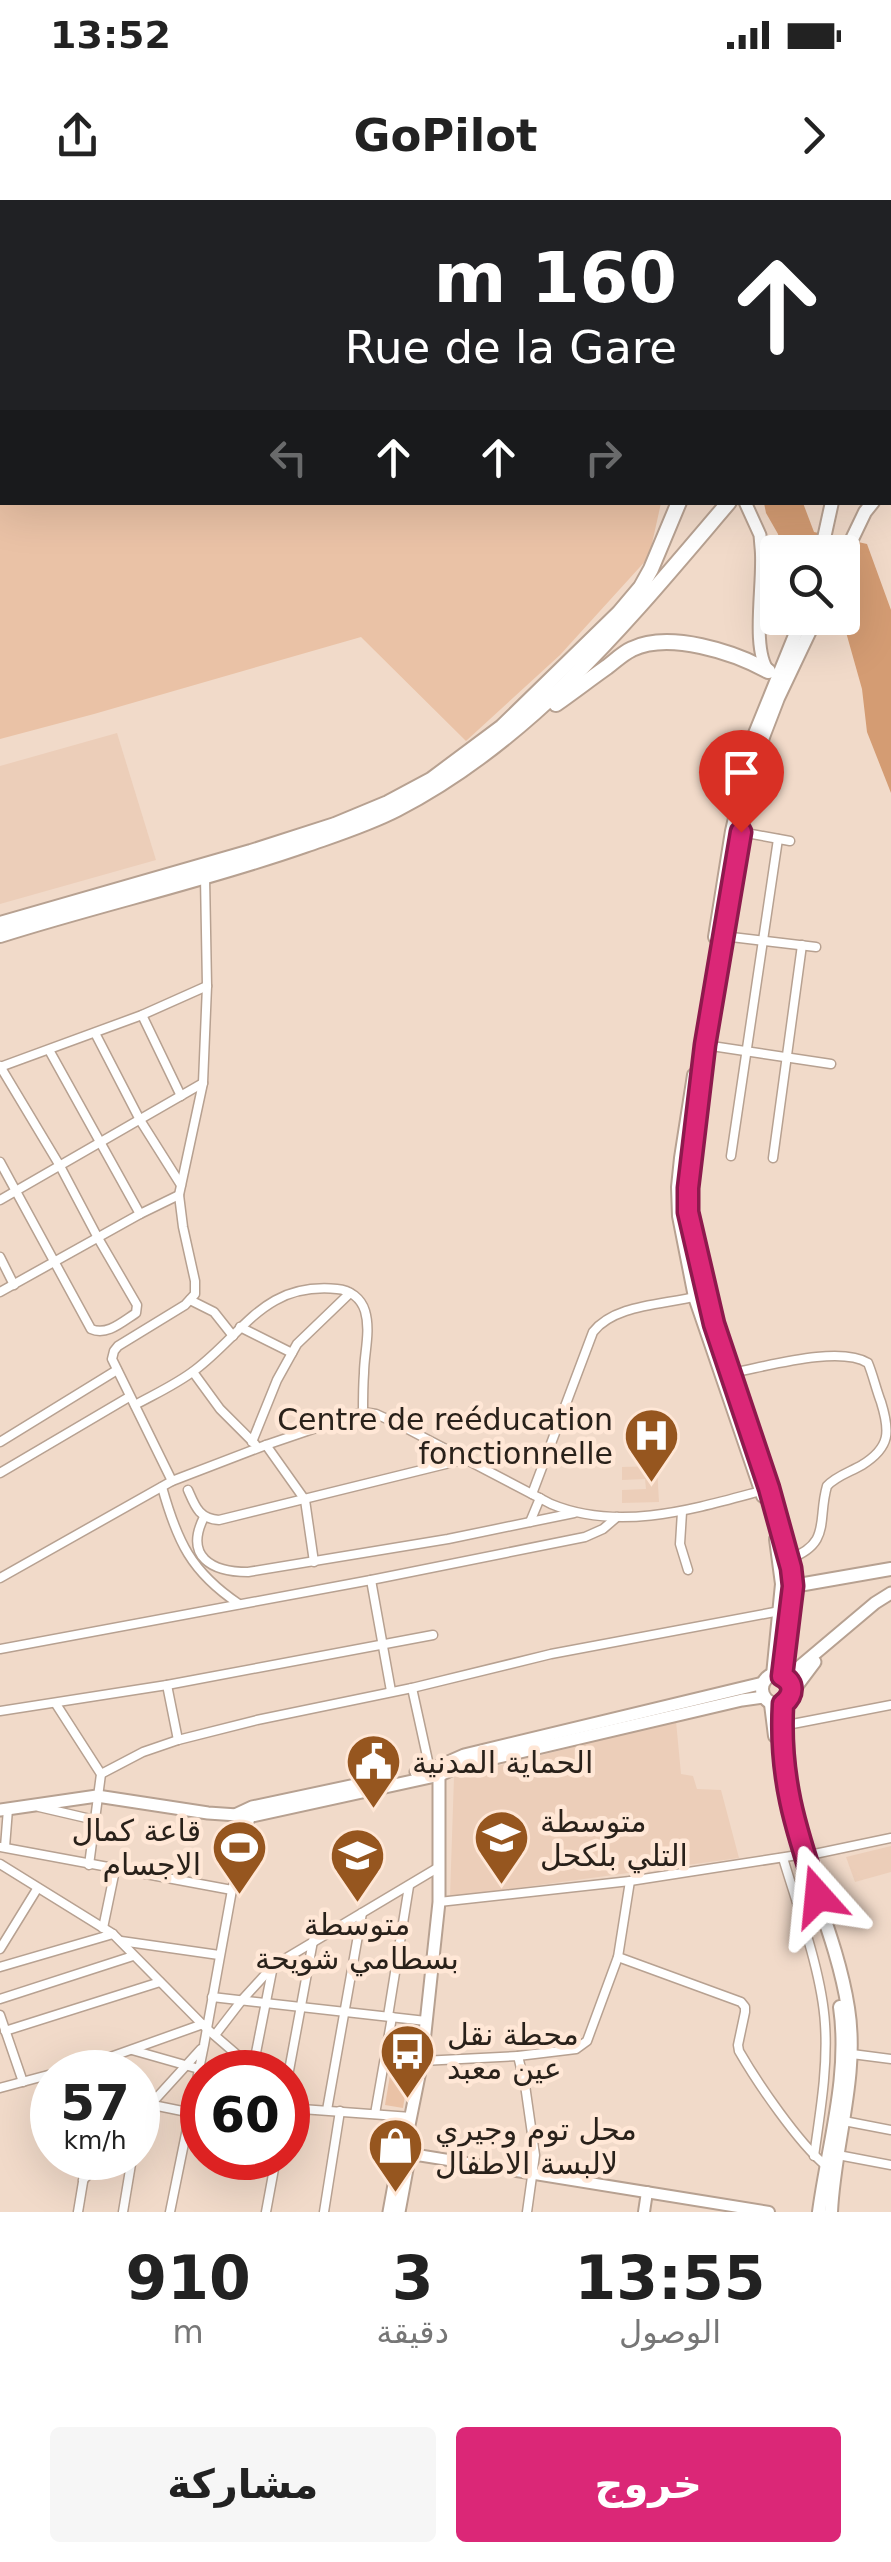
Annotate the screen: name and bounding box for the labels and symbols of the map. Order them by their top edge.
pin [699,730,784,833]
place label: Centre de reéducation fonctionnelle [277,1402,613,1471]
hospital icon: Centre de reéducation fonctionnelle [622,1406,682,1485]
public building icon: الحماية المدنية [343,1732,403,1811]
place label: الحماية المدنية [412,1745,593,1780]
place label: متوسطة التلي بلكحل [540,1804,688,1874]
school or university icon: متوسطة التلي بلكحل [471,1808,531,1887]
place label: قاعة كمال الاجسام [71,1813,201,1882]
sports icon: قاعة كمال الاجسام [210,1817,270,1896]
school or university icon: متوسطة بسطامي شويحة [327,1826,387,1905]
position arrow [766,1844,870,1948]
place label: متوسطة بسطامي شويحة [255,1907,459,1977]
place label: محطة نقل عين معبد [447,2017,579,2086]
bus stop icon: محطة نقل عين معبد [378,2021,438,2100]
speed limit sign: 60 [180,2050,310,2180]
place label: محل توم وجيري لالبسة الاطفال [435,2112,637,2181]
shop icon: محل توم وجيري لالبسة الاطفال [366,2116,426,2195]

